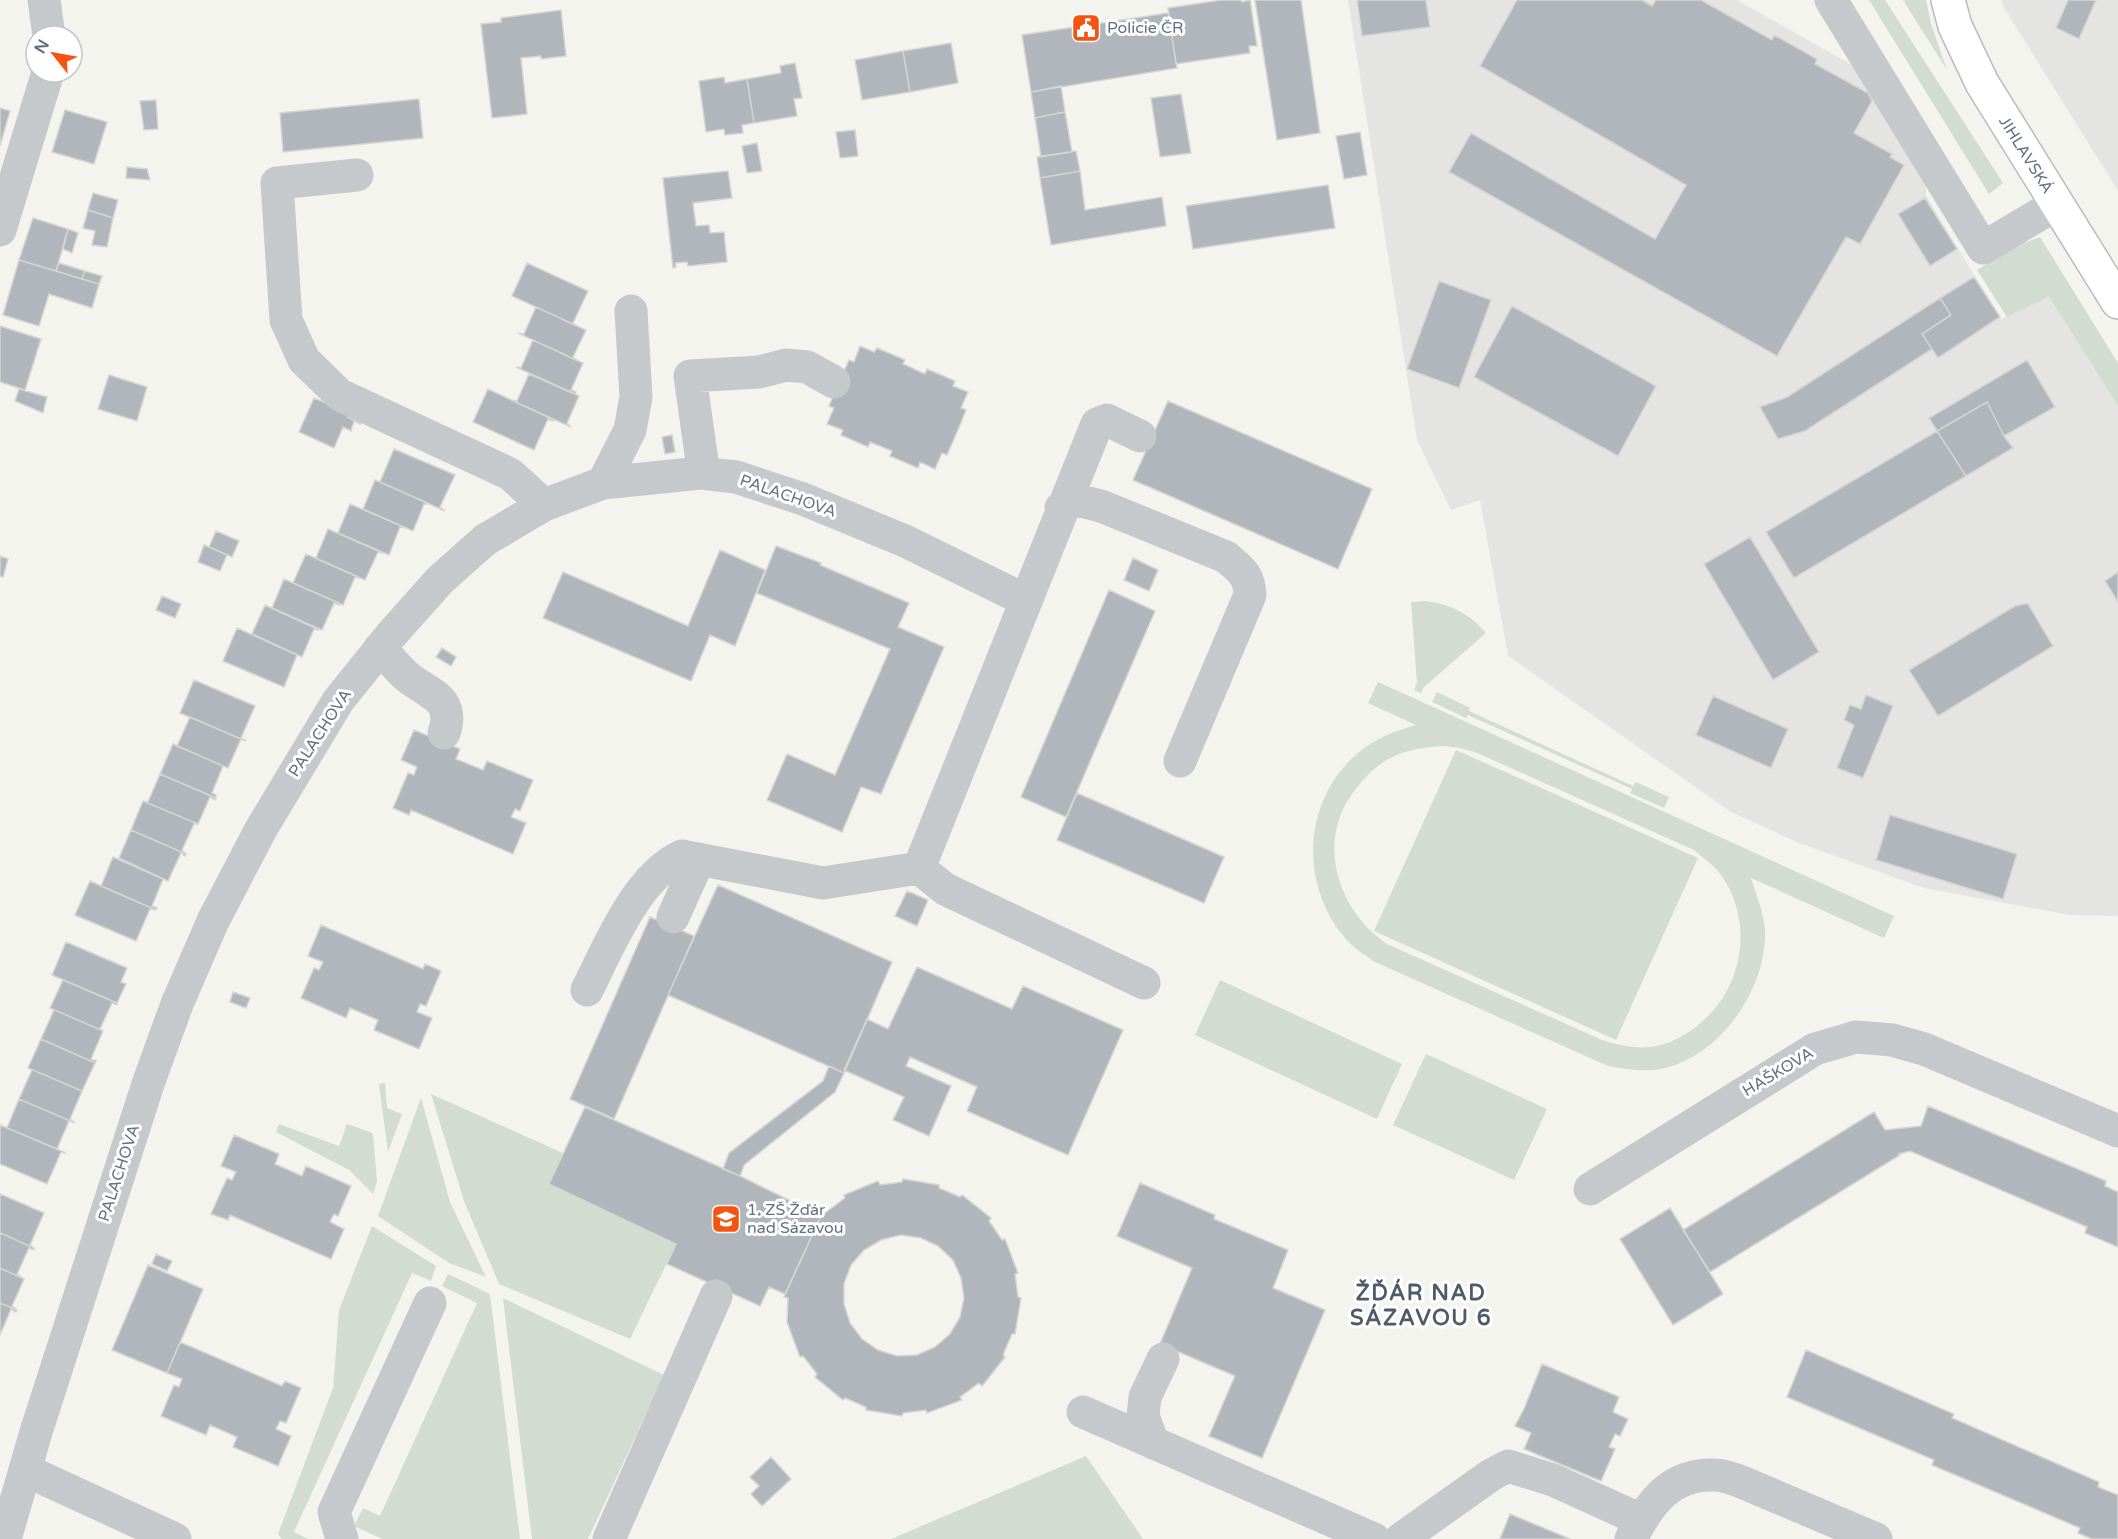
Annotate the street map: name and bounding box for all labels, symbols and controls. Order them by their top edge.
public building icon: Policie ČR [1070,12,1102,44]
place label: Policie ČR [1107,18,1183,38]
north arrow [24,24,84,84]
text: N [30,36,54,57]
street label: JIHLAVSKÁ [1994,113,2058,197]
street label: PALACHOVA [737,470,839,522]
street label: PALACHOVA [284,685,356,781]
street label: HAŠKOVA [1739,1043,1817,1101]
street label: PALACHOVA [94,1122,144,1224]
place label: 1. ZŠ Žďár nad Sázavou [747,1200,844,1238]
school or university icon: 1. ZŠ Žďár nad Sázavou [710,1203,742,1235]
district label: ŽĎÁR NAD SÁZAVOU 6 [1350,1278,1492,1331]

